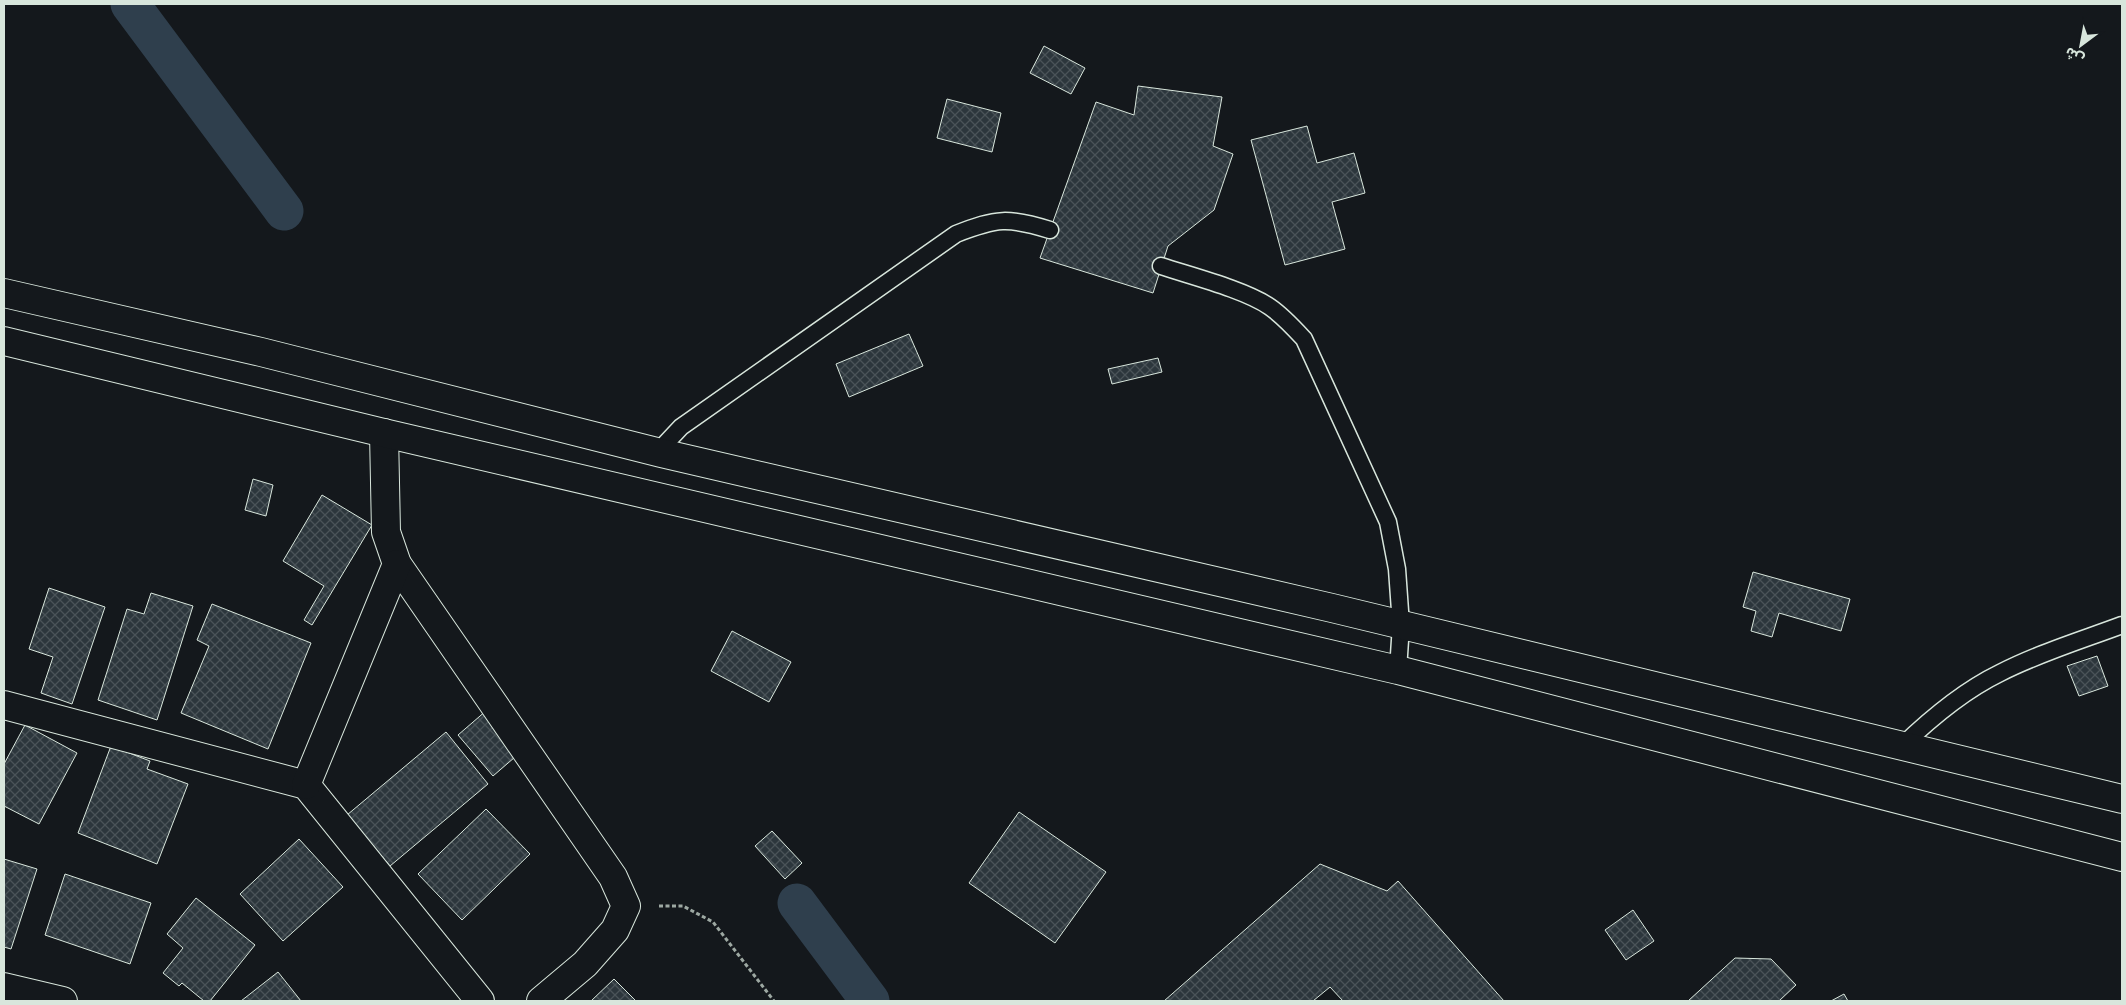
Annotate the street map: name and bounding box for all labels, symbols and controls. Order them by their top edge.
north arrow [2056,20,2106,70]
text: ش [2061,43,2087,69]

